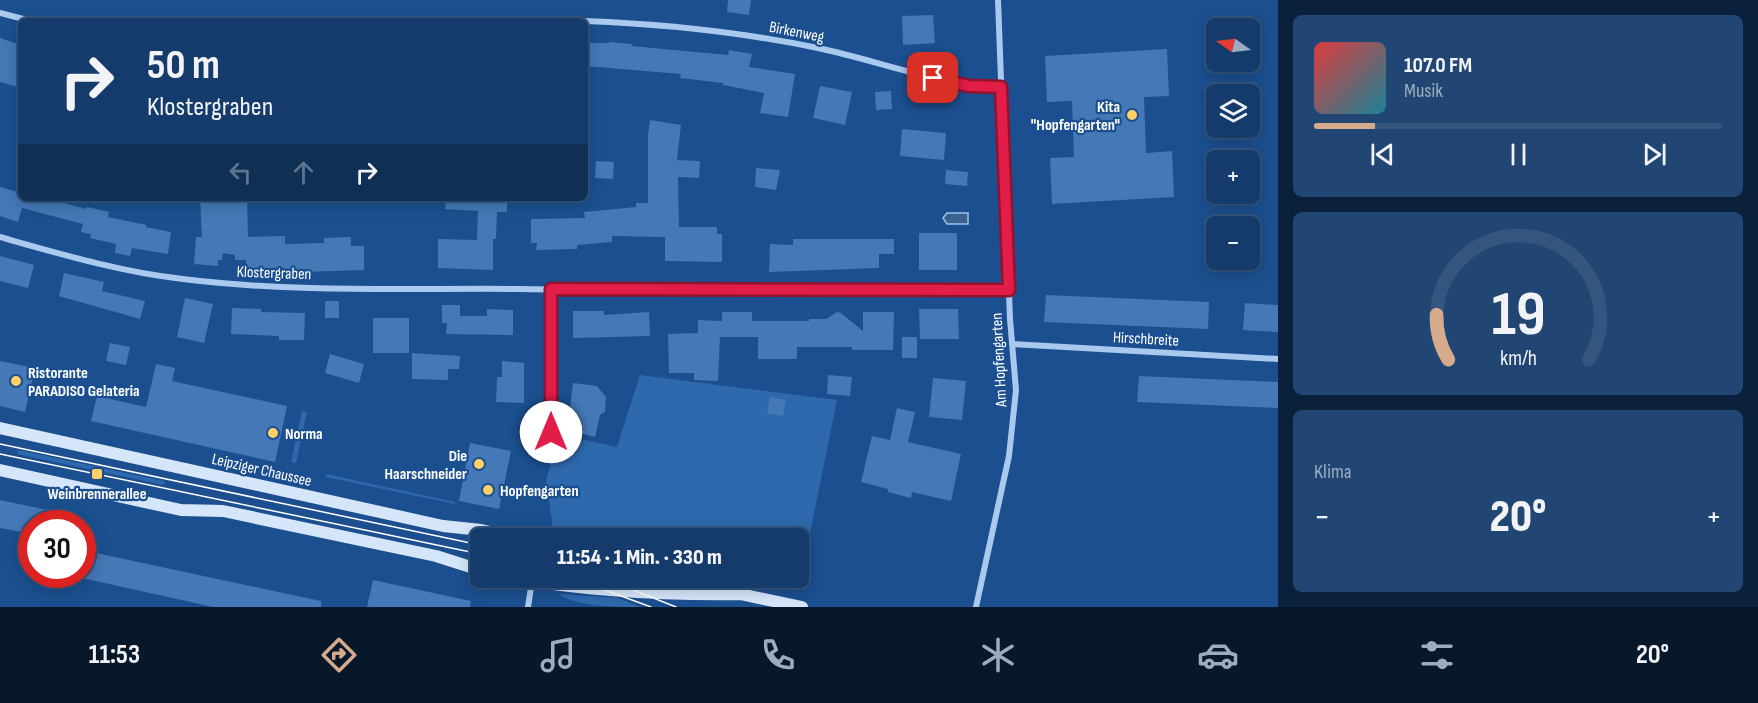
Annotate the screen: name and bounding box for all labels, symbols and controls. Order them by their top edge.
street label: Birkenweg [768,18,826,47]
north arrow [1206,18,1260,72]
map controls [1206,18,1260,270]
text: 50 m [147,40,220,91]
icon: right [48,42,126,120]
pin [907,52,958,103]
text: 107.0 FM [1404,52,1472,79]
icon: arrive [916,61,949,94]
text: Musik [1404,79,1443,103]
button: layers [1206,84,1260,138]
text: Klostergraben [147,91,273,123]
place label: Kita "Hopfengarten" [1031,98,1120,135]
marker: Kita "Hopfengarten" [1125,108,1139,122]
icon: previous [1366,138,1399,171]
icon: pause [1502,138,1535,171]
icon: next [1638,138,1671,171]
button: + [1206,150,1260,204]
icon: left [224,156,257,189]
icon: ahead [287,156,320,189]
icon: right [350,156,383,189]
button: − [1206,216,1260,270]
street label: Klostergraben [236,263,312,284]
text: 19 [1491,279,1545,354]
street label: Am Hopfengarten [988,312,1011,408]
street label: Hirschbreite [1112,328,1179,351]
text: km/h [1499,347,1537,372]
place label: Ristorante PARADISO Gelateria [28,364,139,401]
marker: Ristorante PARADISO Gelateria [9,374,23,388]
position arrow [519,400,583,464]
place label: Norma [285,425,323,444]
marker: Norma [266,426,280,440]
place label: Die Haarschneider [385,447,467,484]
street label: Leipziger Chaussee [210,450,313,491]
marker: Die Haarschneider [472,457,486,471]
text: Klima [1314,460,1352,484]
marker: Weinbrennerallee [90,467,104,481]
place label: Hopfengarten [500,482,579,501]
marker: Hopfengarten [481,483,495,497]
place label: Weinbrennerallee [47,485,147,504]
text: 20° [1490,490,1546,545]
text: − [1314,497,1330,537]
text: + [1706,497,1722,537]
speed limit sign: 30 [18,510,96,588]
text: 11:54 · 1 Min. · 330 m [557,544,722,571]
icon: directions [318,634,360,676]
icon: music [537,634,579,676]
icon: phone [757,634,799,676]
icon: climate [977,634,1019,676]
icon: car [1197,634,1239,676]
icon: filters [1416,634,1458,676]
text: 11:53 [89,639,140,671]
text: 20° [1636,639,1669,671]

